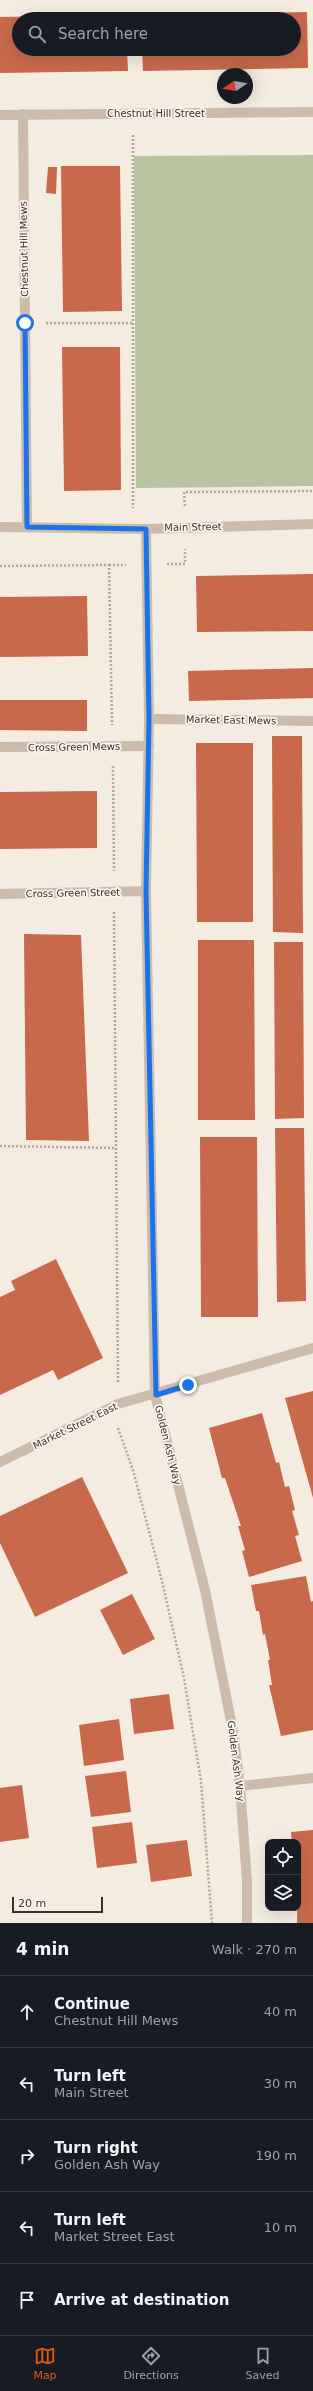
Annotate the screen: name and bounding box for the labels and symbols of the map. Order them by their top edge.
north arrow [217,68,253,104]
street label: Chestnut Hill Street [107,108,205,119]
street label: Chestnut Hill Mews [18,201,30,297]
route start [16,314,34,332]
street label: Main Street [164,521,222,533]
street label: Market East Mews [186,714,276,726]
street label: Cross Green Mews [28,741,120,753]
street label: Cross Green Street [26,887,120,899]
route end [179,1376,197,1394]
street label: Market Street East [31,1401,119,1451]
street label: Golden Ash Way [153,1404,183,1486]
street label: Golden Ash Way [226,1720,246,1802]
scale bar [12,1895,103,1914]

